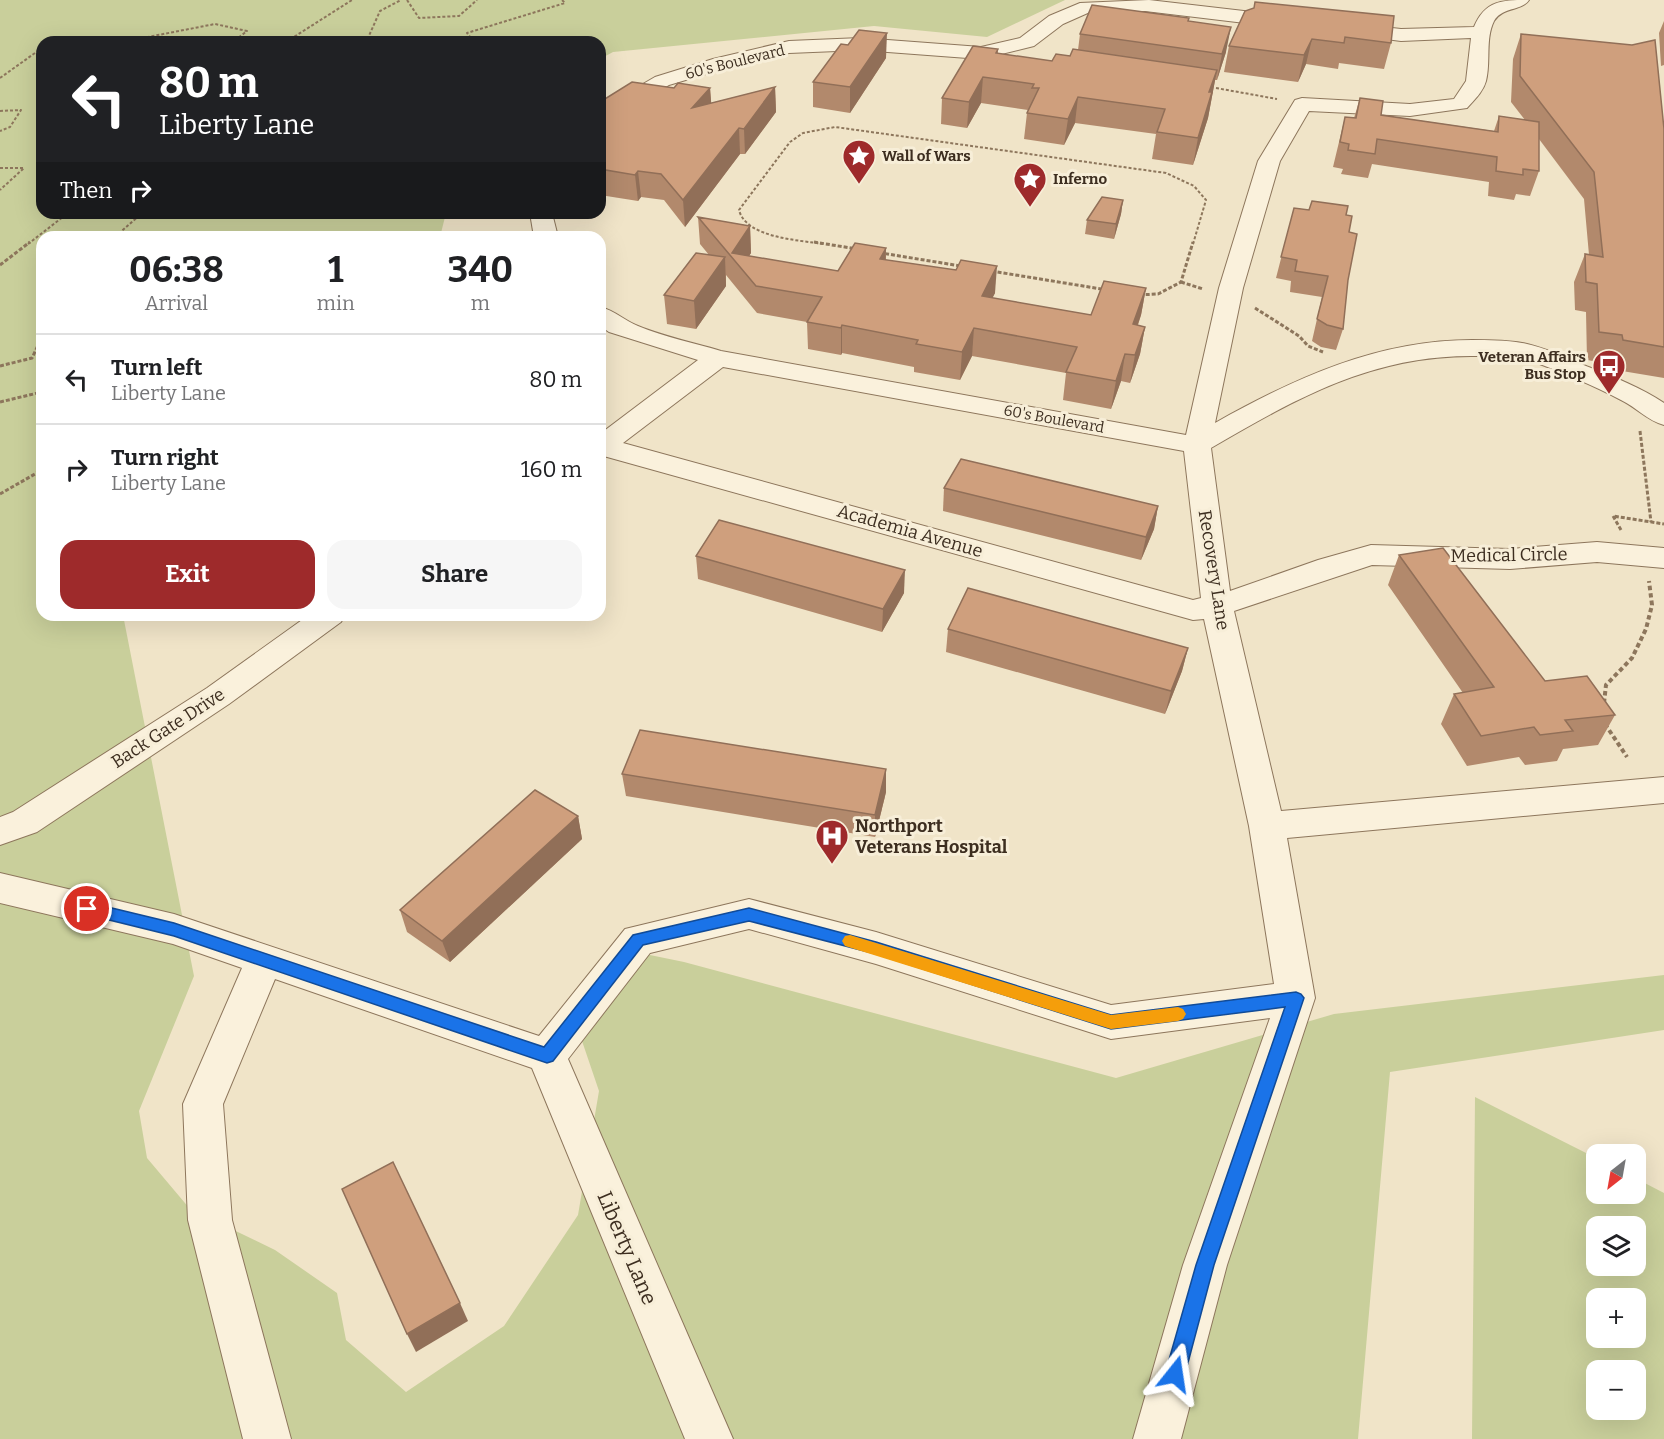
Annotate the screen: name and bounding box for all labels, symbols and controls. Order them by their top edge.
street label: 60's Boulevard [683,41,787,83]
text: 80 m [159,58,259,108]
icon: left [60,60,138,138]
text: Liberty Lane [159,109,314,141]
place icon: Wall of Wars [841,138,877,185]
place label: Wall of Wars [882,147,971,165]
place icon: Inferno [1012,161,1048,208]
place label: Inferno [1053,170,1107,188]
icon: right [124,174,157,207]
text: Then [60,177,112,204]
text: 06:38 [129,248,224,292]
text: 1 [328,248,343,292]
text: 340 [448,248,513,292]
text: Arrival [145,291,208,315]
text: min [317,291,355,315]
text: m [471,291,490,315]
place label: Veteran Affairs Bus Stop [1478,348,1586,383]
bus stop icon: Veteran Affairs Bus Stop [1591,348,1627,395]
text: Turn left [111,354,203,381]
icon: left [60,363,93,396]
text: 80 m [529,366,582,393]
text: Liberty Lane [111,381,226,405]
street label: 60's Boulevard [1002,401,1106,437]
text: Turn right [111,444,219,471]
icon: right [60,453,93,486]
text: 160 m [521,456,582,483]
text: Liberty Lane [111,471,226,495]
street label: Academia Avenue [835,500,985,562]
street label: Recovery Lane [1194,508,1234,632]
button: Exit [60,540,315,609]
button: Share [327,540,582,609]
street label: Medical Circle [1450,543,1568,567]
street label: Back Gate Drive [107,683,229,773]
place label: Northport Veterans Hospital [855,815,1008,858]
hospital icon: Northport Veterans Hospital [814,818,850,865]
pin [61,883,112,934]
icon: arrive [70,892,103,925]
north arrow [1586,1144,1646,1204]
map controls [1586,1144,1646,1420]
street label: Liberty Lane [591,1187,663,1309]
button: layers [1586,1216,1646,1276]
button: + [1586,1288,1646,1348]
position arrow [1143,1342,1207,1406]
button: − [1586,1360,1646,1420]

